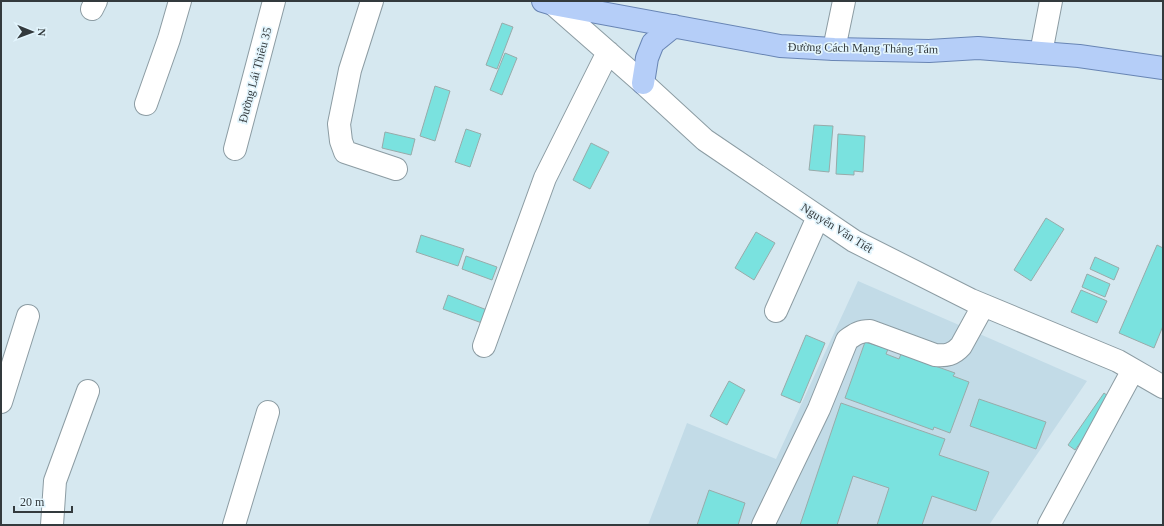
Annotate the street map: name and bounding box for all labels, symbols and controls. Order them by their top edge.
north arrow [12,12,52,52]
street label: Đường Lái Thiêu 35 [236,26,274,124]
text: N [36,28,48,36]
street label: Đường Cách Mạng Tháng Tám [788,40,939,56]
street label: Nguyễn Văn Tiết [798,200,876,256]
scale bar [14,488,72,514]
text: 20 m [20,495,45,509]

